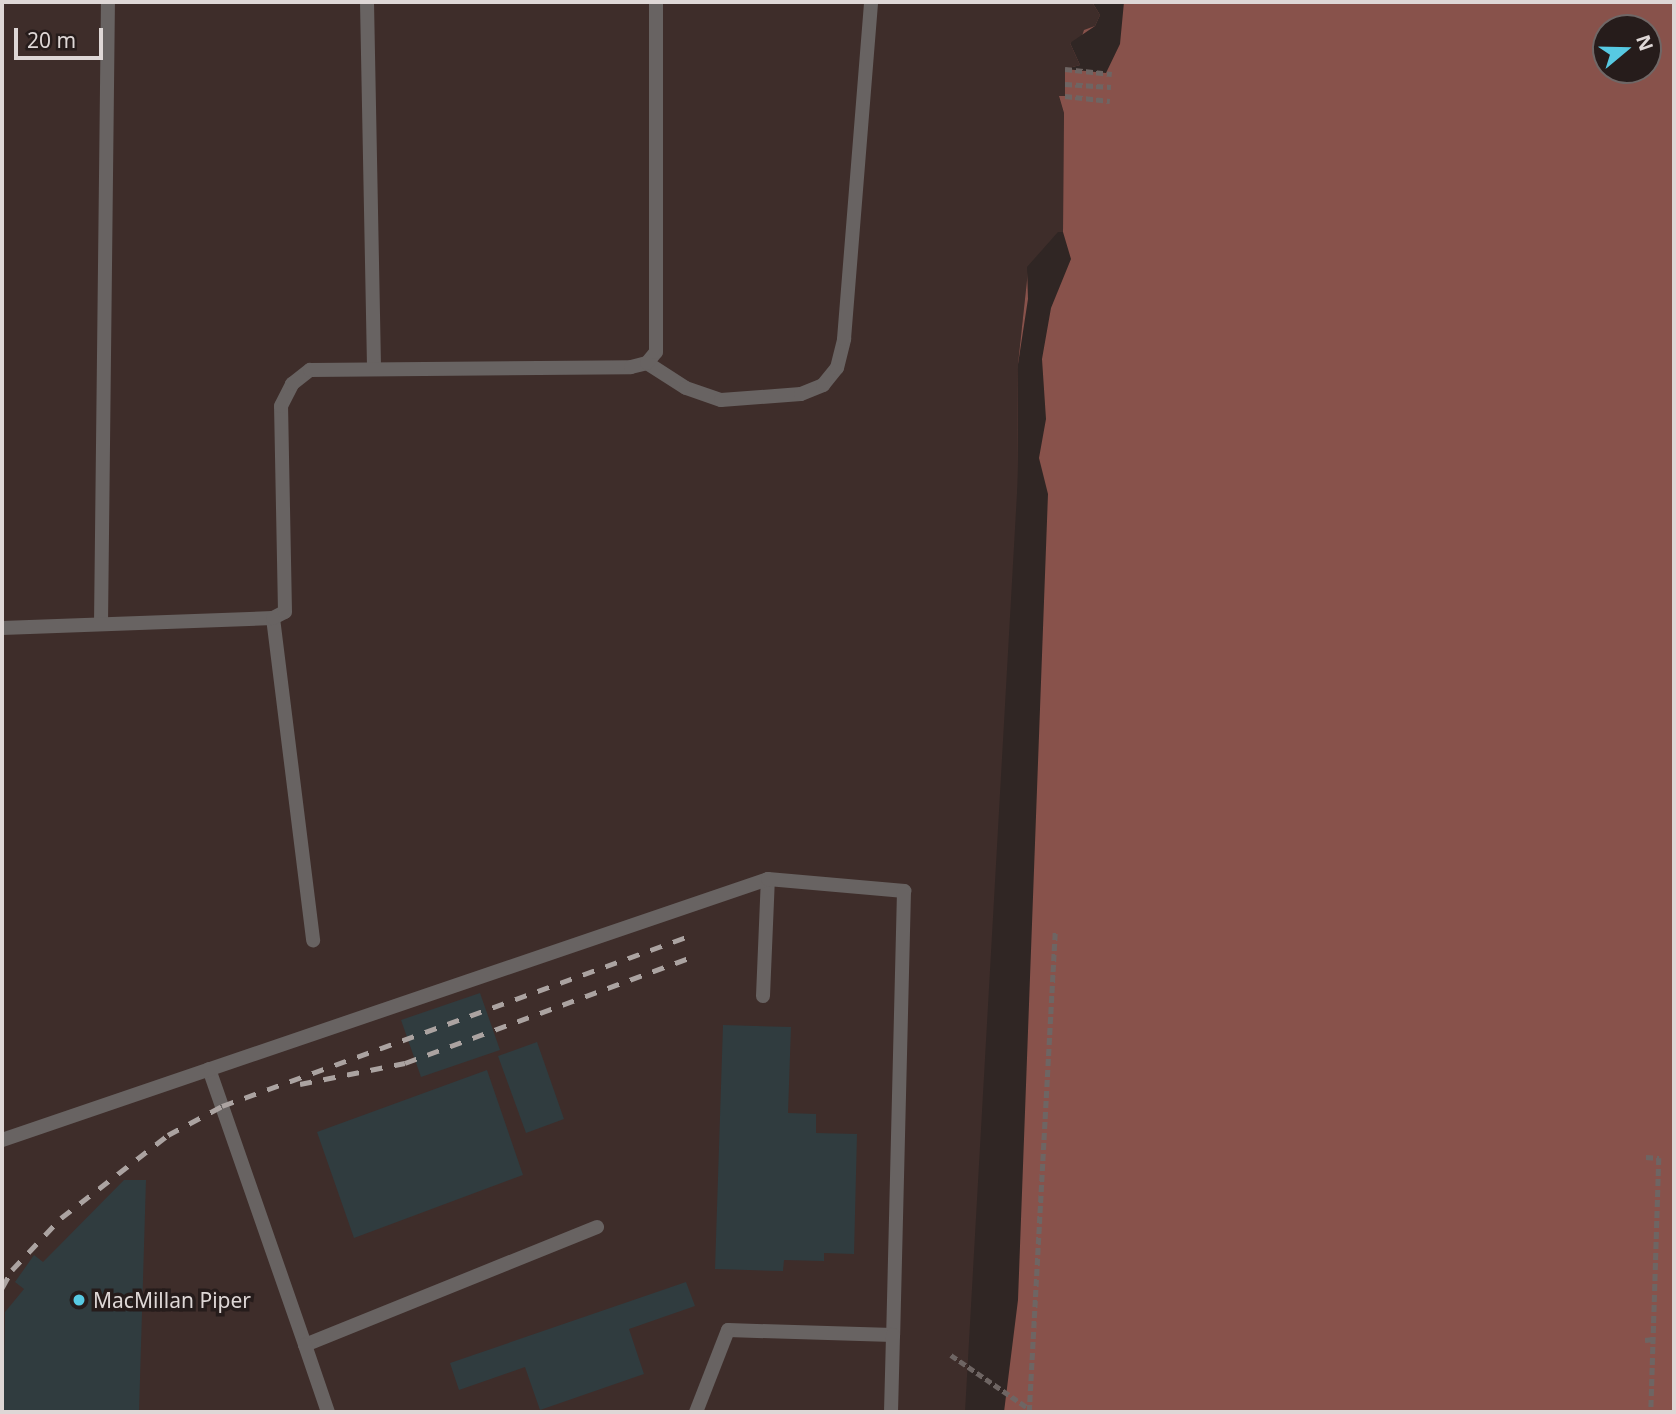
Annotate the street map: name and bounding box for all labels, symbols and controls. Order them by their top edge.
scale bar [18,14,107,58]
north arrow [1592,14,1662,84]
text: 20 m [27,26,76,54]
text: N [1630,31,1660,54]
place label: MacMillan Piper [93,1287,251,1313]
marker: MacMillan Piper [71,1292,87,1308]

